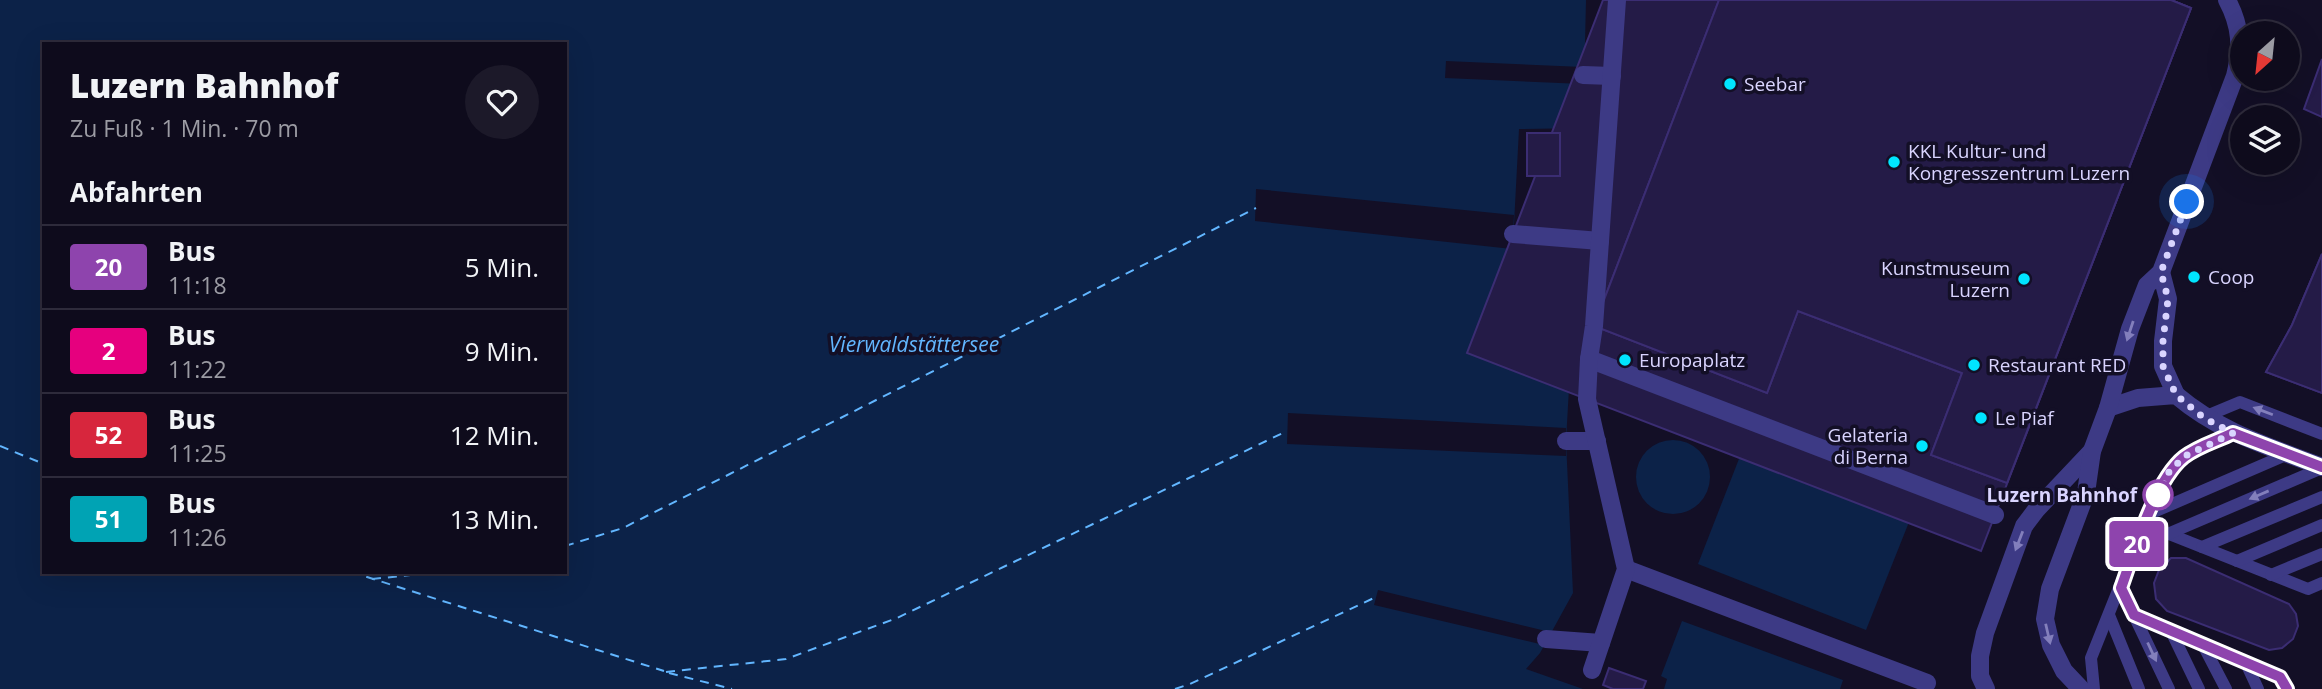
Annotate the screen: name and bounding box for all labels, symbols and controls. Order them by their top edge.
north arrow [2230,21,2300,91]
map controls [2230,21,2300,175]
text: Luzern Bahnhof [70,63,338,108]
button: heart [465,65,539,139]
place label: Seebar [1744,71,1806,97]
marker: Seebar [1722,76,1738,92]
button: layers [2230,105,2300,175]
text: Zu Fuß · 1 Min. · 70 m [70,112,299,144]
place label: KKL Kultur- und Kongresszentrum Luzern [1908,138,2130,186]
marker: KKL Kultur- und Kongresszentrum Luzern [1886,154,1902,170]
text: Abfahrten [70,174,203,210]
your location [2169,184,2204,219]
text: Bus [168,233,215,269]
text: 5 Min. [465,249,539,285]
text: 20 [95,250,122,283]
place label: Kunstmuseum Luzern [1881,255,2010,303]
place label: Coop [2208,264,2254,290]
text: 11:18 [168,269,227,301]
marker: Coop [2186,269,2202,285]
marker: Kunstmuseum Luzern [2016,271,2032,287]
text: Bus [168,317,215,353]
one-way arrow [2124,320,2135,341]
water label: Vierwaldstättersee [829,330,999,358]
text: 9 Min. [465,333,539,369]
text: 2 [102,334,115,367]
place label: Europaplatz [1639,347,1745,373]
marker: Europaplatz [1617,352,1633,368]
place label: Restaurant RED [1988,352,2126,378]
text: 11:22 [168,353,227,385]
marker: Restaurant RED [1966,357,1982,373]
text: Bus [168,401,215,437]
place label: Le Piaf [1995,405,2055,431]
one-way arrow [2252,406,2273,417]
marker: Le Piaf [1973,410,1989,426]
text: 12 Min. [450,417,539,453]
text: 52 [95,418,122,451]
place label: Gelateria di Berna [1828,422,1908,470]
text: 11:25 [168,437,227,469]
marker: Gelateria di Berna [1914,438,1930,454]
marker: Luzern Bahnhof [2143,480,2173,510]
place label: Luzern Bahnhof [1986,482,2139,508]
text: Bus [168,485,215,521]
one-way arrow [2249,490,2270,501]
text: 13 Min. [450,501,539,537]
text: 51 [95,502,122,535]
text: 11:26 [168,521,227,553]
line badge: 20 [2106,521,2168,567]
text: 20 [2123,527,2151,560]
one-way arrow [2013,530,2024,551]
one-way arrow [2043,623,2054,645]
one-way arrow [2146,642,2158,662]

